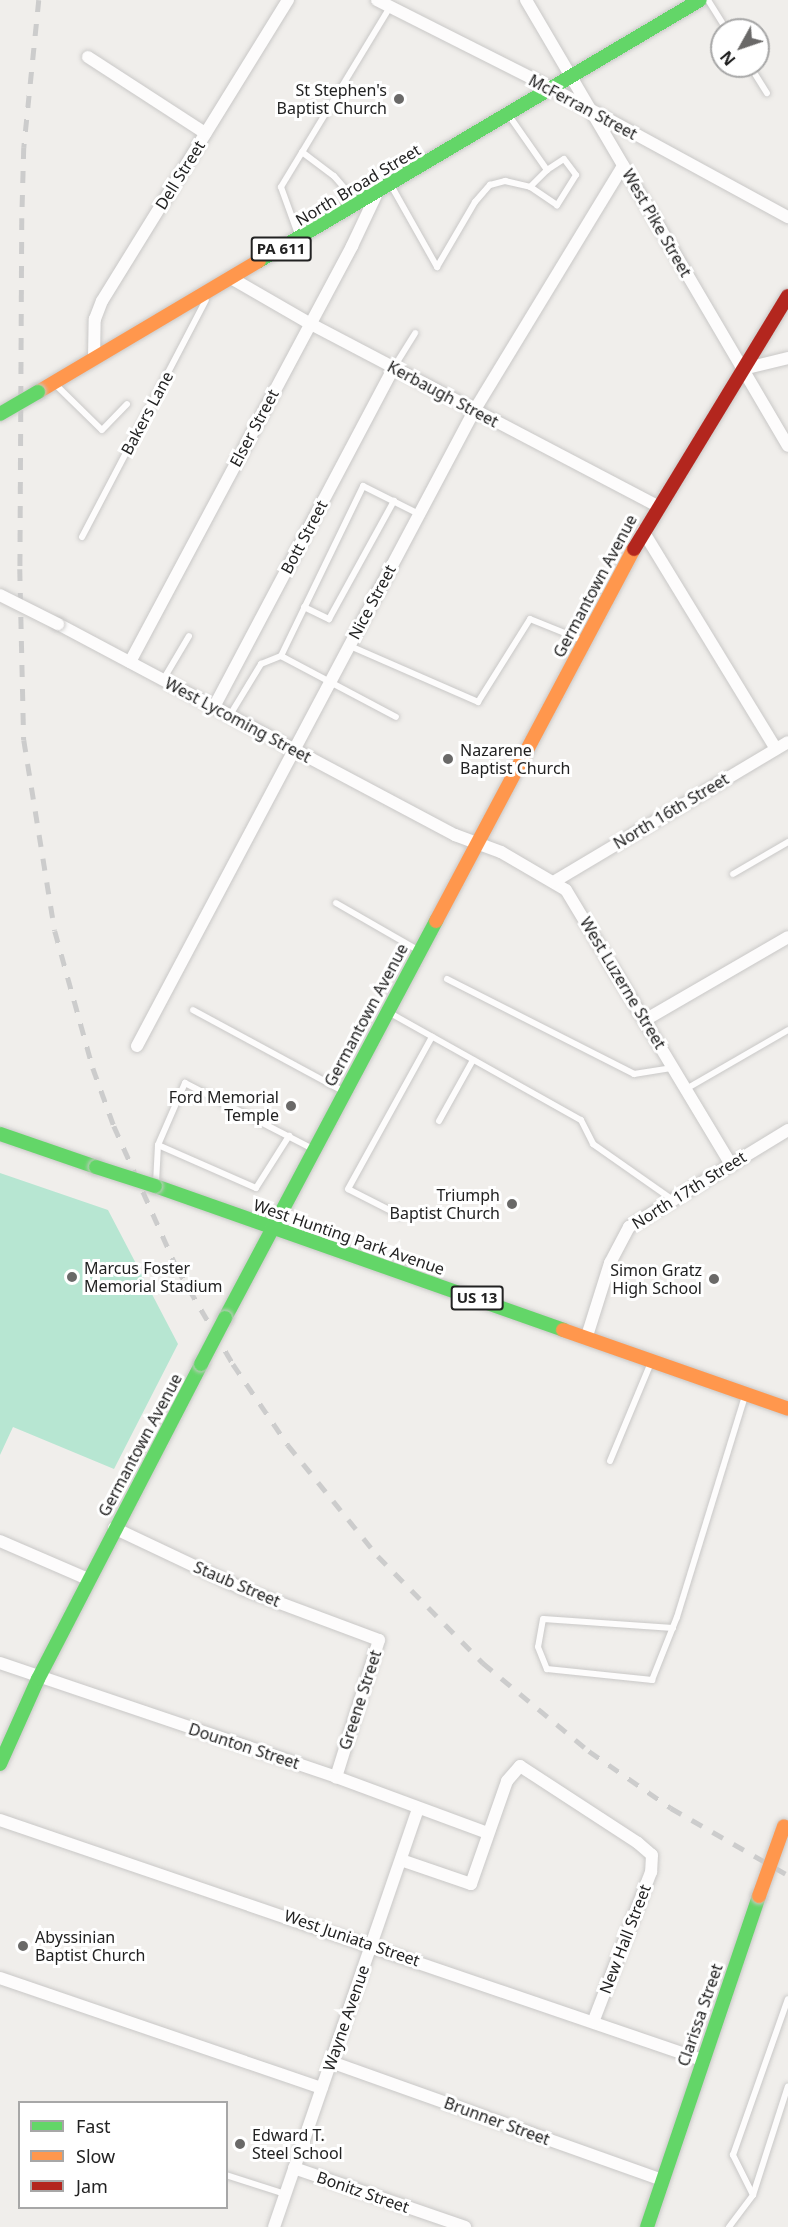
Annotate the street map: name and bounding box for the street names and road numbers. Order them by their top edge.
street label: McFerran Street [525,70,641,144]
street label: Dell Street [151,137,209,213]
street label: North Broad Street [292,140,424,230]
street label: West Pike Street [618,166,696,280]
road number: PA 611 [250,237,312,261]
street label: Kerbaugh Street [384,357,502,431]
street label: Bakers Lane [117,368,177,458]
street label: Elser Street [226,386,282,470]
street label: Bott Street [277,497,331,577]
street label: Germantown Avenue [549,511,641,661]
street label: Nice Street [344,561,400,643]
street label: West Lycoming Street [162,673,314,767]
street label: North 16th Street [610,769,732,853]
street label: West Luzerne Street [576,914,670,1052]
street label: Germantown Avenue [320,940,412,1090]
street label: North 17th Street [628,1147,750,1233]
street label: West Hunting Park Avenue [251,1195,447,1279]
road number: US 13 [450,1286,504,1310]
street label: Germantown Avenue [94,1370,186,1520]
street label: Staub Street [191,1557,283,1611]
street label: Greene Street [335,1648,385,1752]
street label: Dounton Street [186,1719,302,1773]
street label: New Hall Street [595,1882,655,1996]
street label: West Juniata Street [282,1906,422,1970]
street label: Clarissa Street [673,1961,727,2069]
street label: Wayne Avenue [319,1962,373,2074]
street label: Brunner Street [441,2093,553,2149]
street label: Bonitz Street [314,2167,412,2217]

